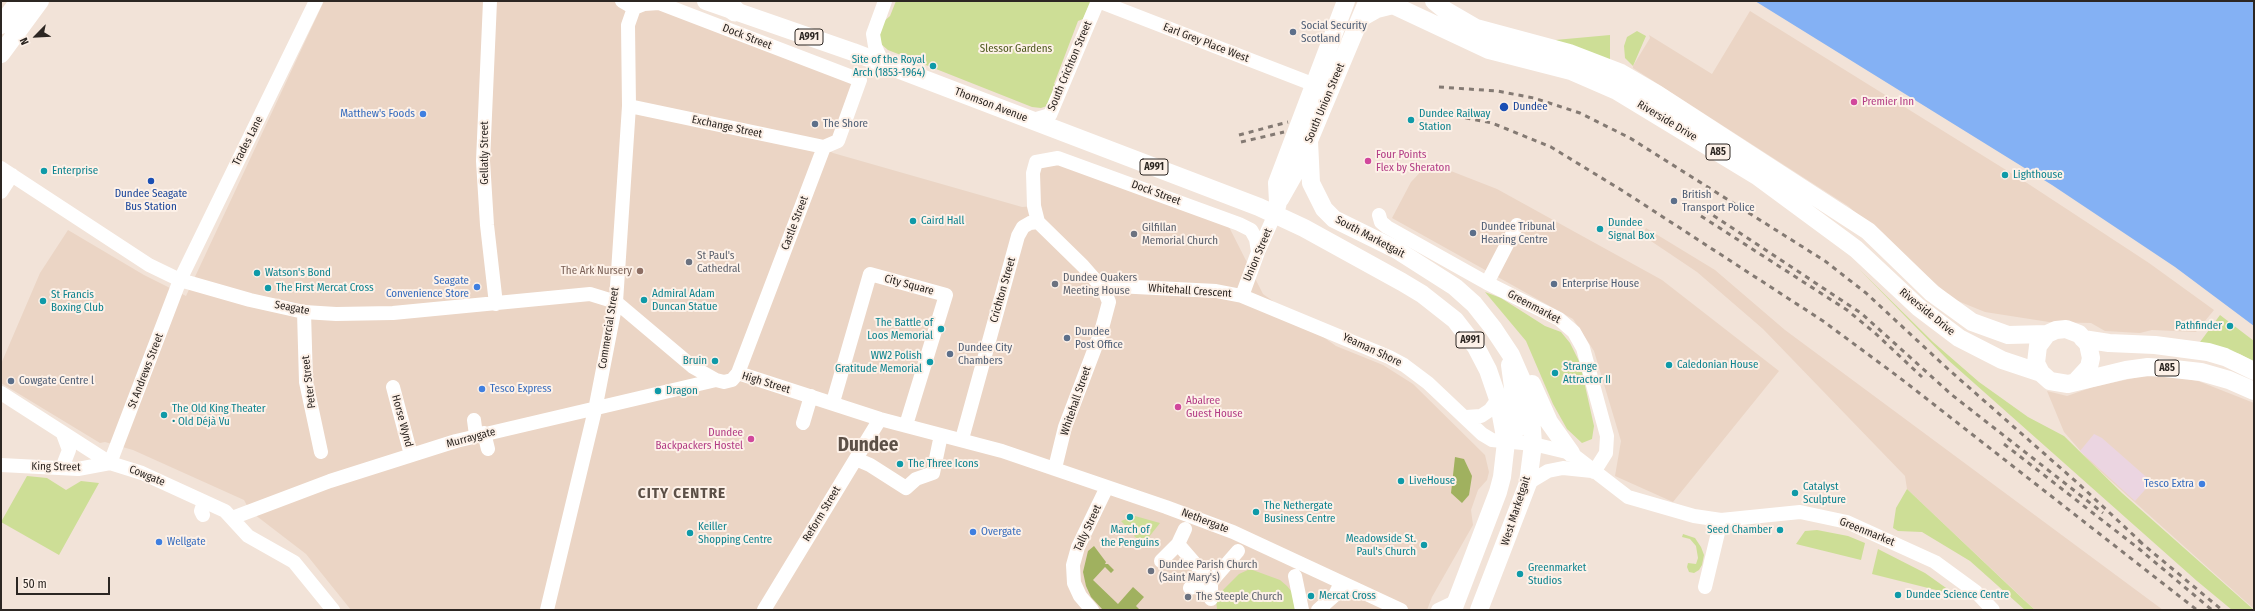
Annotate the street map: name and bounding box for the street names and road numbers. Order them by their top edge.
street label: South Crichton Street [1045,19,1095,113]
street label: Earl Grey Place West [1161,21,1251,65]
street label: Dock Street [721,22,773,52]
road number: A991 [795,29,823,45]
street label: South Union Street [1302,61,1348,145]
street label: Thomson Avenue [953,85,1029,125]
street label: Riverside Drive [1635,98,1699,144]
street label: Exchange Street [691,113,763,141]
street label: Trades Lane [230,114,266,168]
street label: Gellatly Street [478,121,492,185]
road number: A85 [1706,144,1730,160]
road number: A991 [1140,159,1168,175]
street label: Dock Street [1129,178,1183,208]
street label: Castle Street [779,194,811,252]
street label: South Marketgait [1333,213,1407,261]
street label: Union Street [1241,227,1275,283]
street label: Crichton Street [987,256,1019,324]
street label: City Square [883,272,935,298]
street label: Whitehall Crescent [1148,282,1232,300]
street label: Commercial Street [596,286,622,370]
street label: Riverside Drive [1897,286,1957,338]
street label: Greenmarket [1505,288,1563,326]
street label: Seagate [273,298,311,318]
street label: St Andrews Street [126,331,166,411]
street label: Yeaman Shore [1340,331,1404,369]
road number: A991 [1456,332,1484,348]
street label: Peter Street [299,355,319,409]
road number: A85 [2155,360,2179,376]
street label: Whitehall Street [1058,365,1094,437]
street label: High Street [740,369,792,397]
street label: Horse Wynd [389,393,415,449]
street label: Murraygate [445,425,497,451]
street label: King Street [31,460,81,474]
street label: Cowgate [127,463,167,489]
street label: West Marketgait [1499,475,1533,547]
street label: Reform Street [800,484,844,544]
street label: Tally Street [1071,503,1105,553]
street label: Nethergate [1179,506,1231,536]
street label: Greenmarket [1838,515,1896,549]

